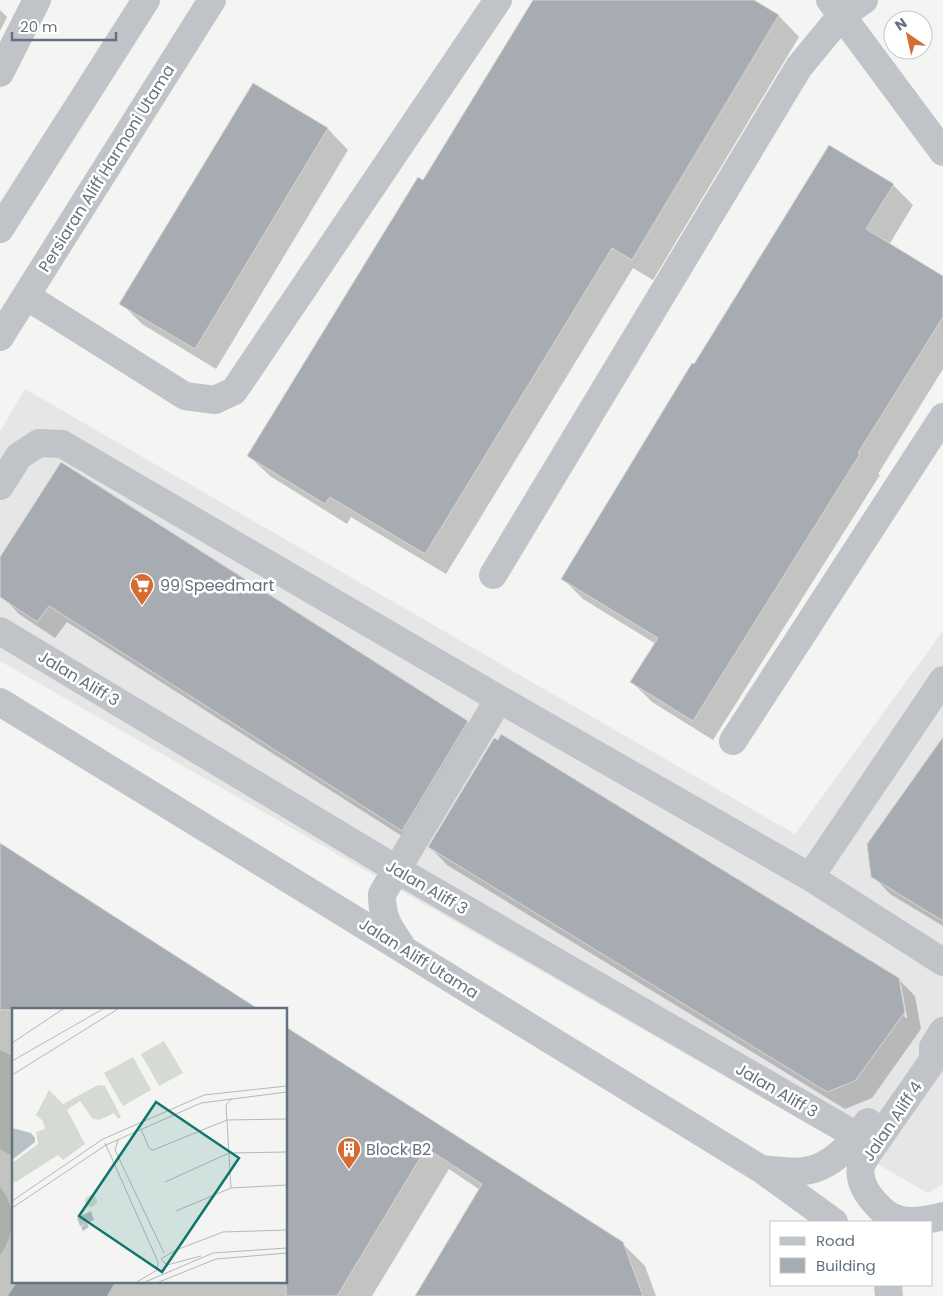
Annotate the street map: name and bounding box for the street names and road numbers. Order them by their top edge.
street label: Persiaran Aliff Harmoni Utama [33,60,180,276]
street label: Jalan Aliff 3 [34,645,124,712]
street label: Jalan Aliff 3 [381,855,472,920]
street label: Jalan Aliff Utama [355,912,483,1004]
street label: Jalan Aliff 3 [731,1058,822,1123]
street label: Jalan Aliff 4 [857,1077,928,1166]

